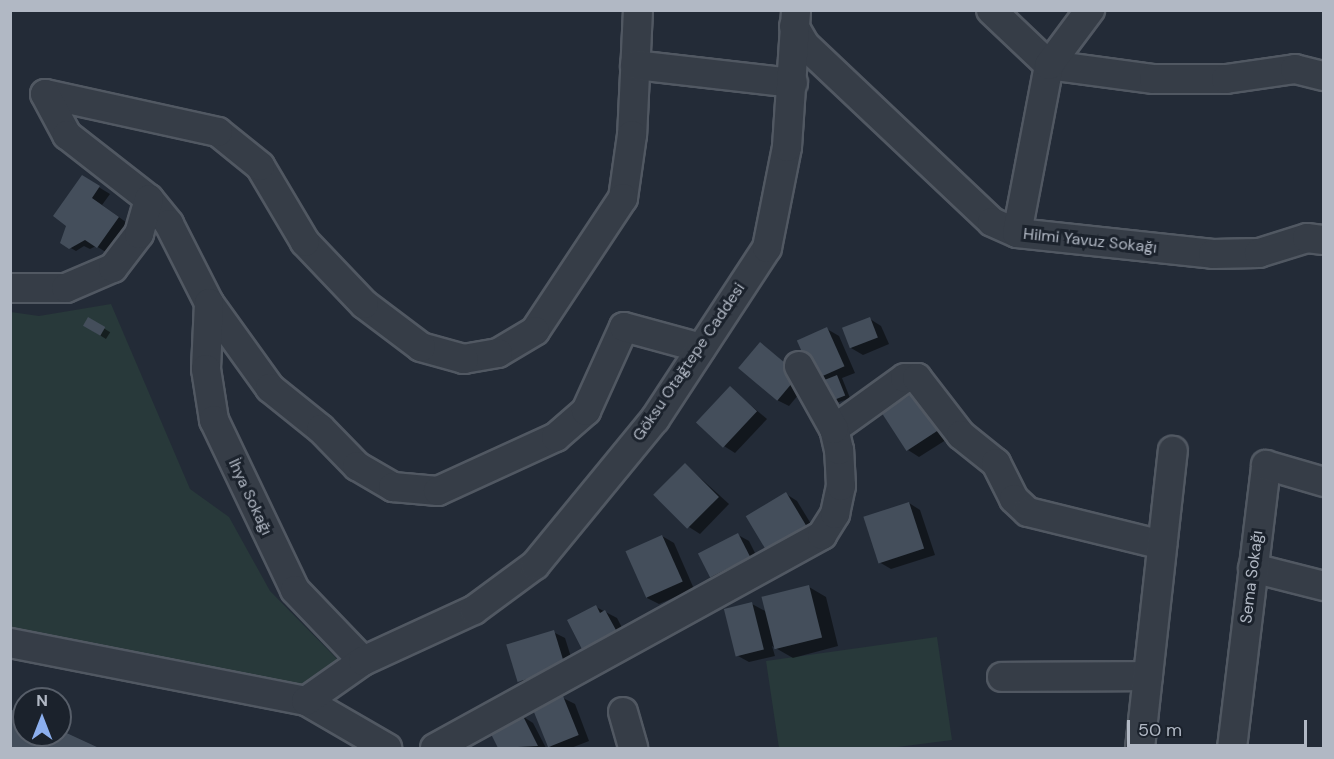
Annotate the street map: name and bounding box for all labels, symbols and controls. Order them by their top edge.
street label: Hilmi Yavuz Sokağı [1022,224,1158,258]
street label: Göksu Otağtepe Caddesi [629,279,749,445]
street label: İhya Sokağı [224,456,276,538]
street label: Sema Sokağı [1237,529,1267,625]
north arrow [12,687,72,747]
text: N [36,690,48,711]
scale bar [1130,708,1310,746]
text: 50 m [1138,718,1182,742]

